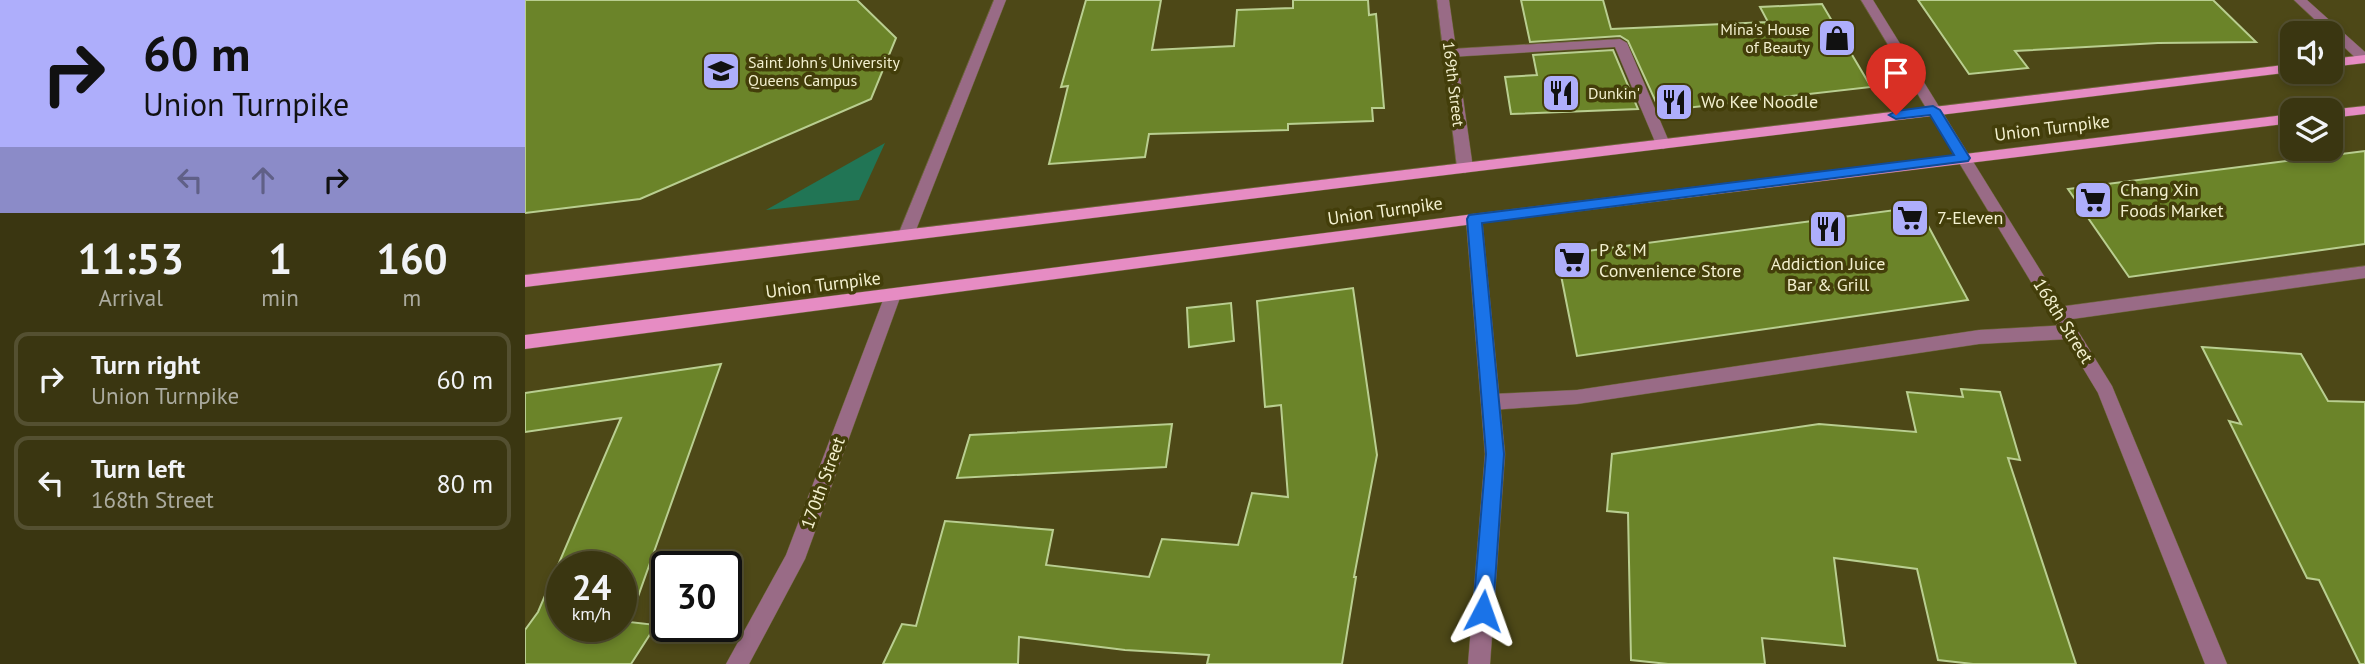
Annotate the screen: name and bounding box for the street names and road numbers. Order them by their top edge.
street label: 169th Street [1439,40,1469,128]
street label: Union Turnpike [1993,109,2111,146]
street label: Union Turnpike [1326,191,1444,230]
street label: Union Turnpike [764,266,882,303]
street label: 168th Street [2028,274,2099,368]
street label: 170th Street [795,434,850,532]

